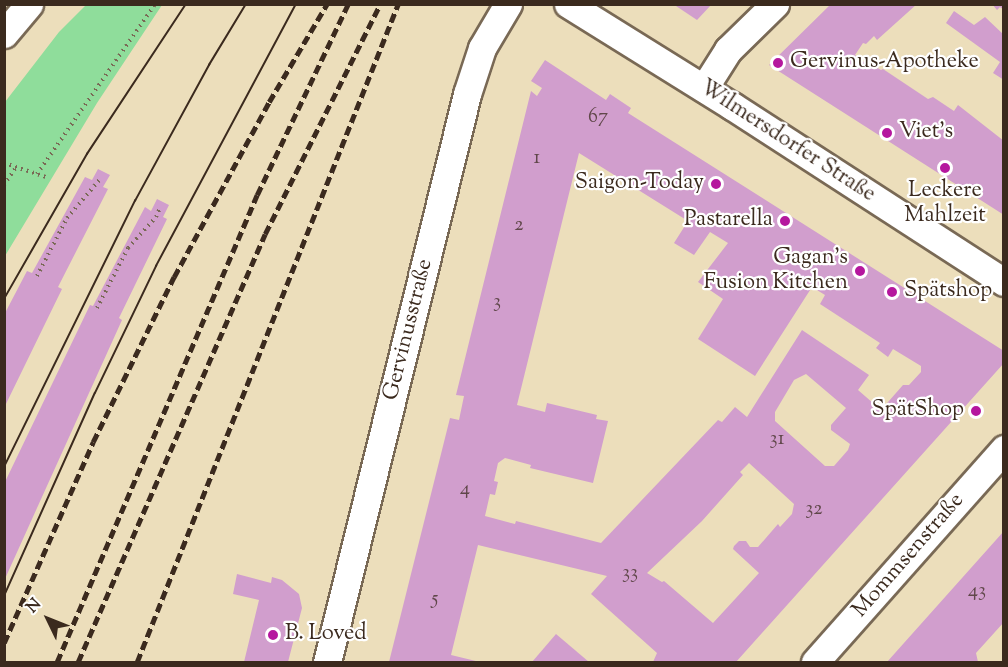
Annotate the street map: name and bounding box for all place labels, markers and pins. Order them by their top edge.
place label: Gervinus-Apotheke [790,50,979,76]
marker: Gervinus-Apotheke [771,56,785,70]
place label: Viet's [899,120,953,146]
marker: Viet's [880,126,894,140]
marker: Leckere Mahlzeit [938,161,952,175]
place label: Saigon-Today [575,171,704,197]
marker: Saigon-Today [709,177,723,191]
place label: Leckere Mahlzeit [904,178,986,230]
place label: Pastarella [684,208,773,234]
marker: Pastarella [778,214,792,228]
place label: Gagan's Fusion Kitchen [704,245,848,296]
marker: Gagan's Fusion Kitchen [853,264,867,278]
place label: Spätshop [904,279,992,305]
marker: Spätshop [885,285,899,299]
place label: SpätShop [871,398,964,424]
marker: SpätShop [969,404,983,418]
place label: B. Loved [285,622,367,648]
marker: B. Loved [266,628,280,642]

